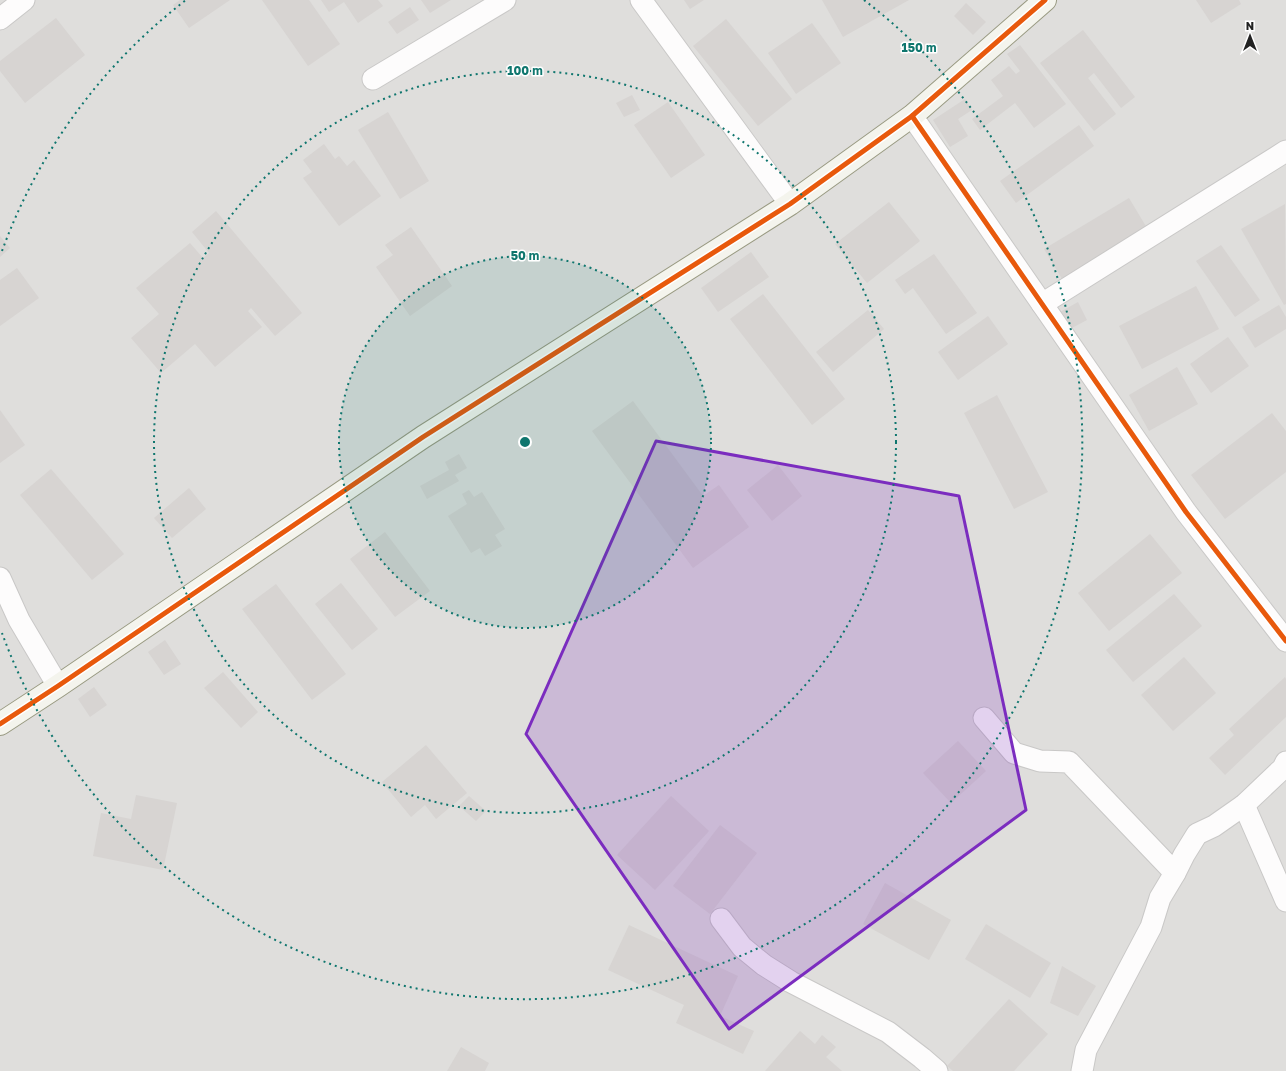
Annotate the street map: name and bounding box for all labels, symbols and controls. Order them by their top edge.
north arrow [1230,16,1270,56]
text: N [1246,19,1254,32]
text: 150 m [902,40,936,55]
text: 100 m [507,63,543,78]
text: 50 m [511,248,539,263]
centre of rings [518,435,532,449]

